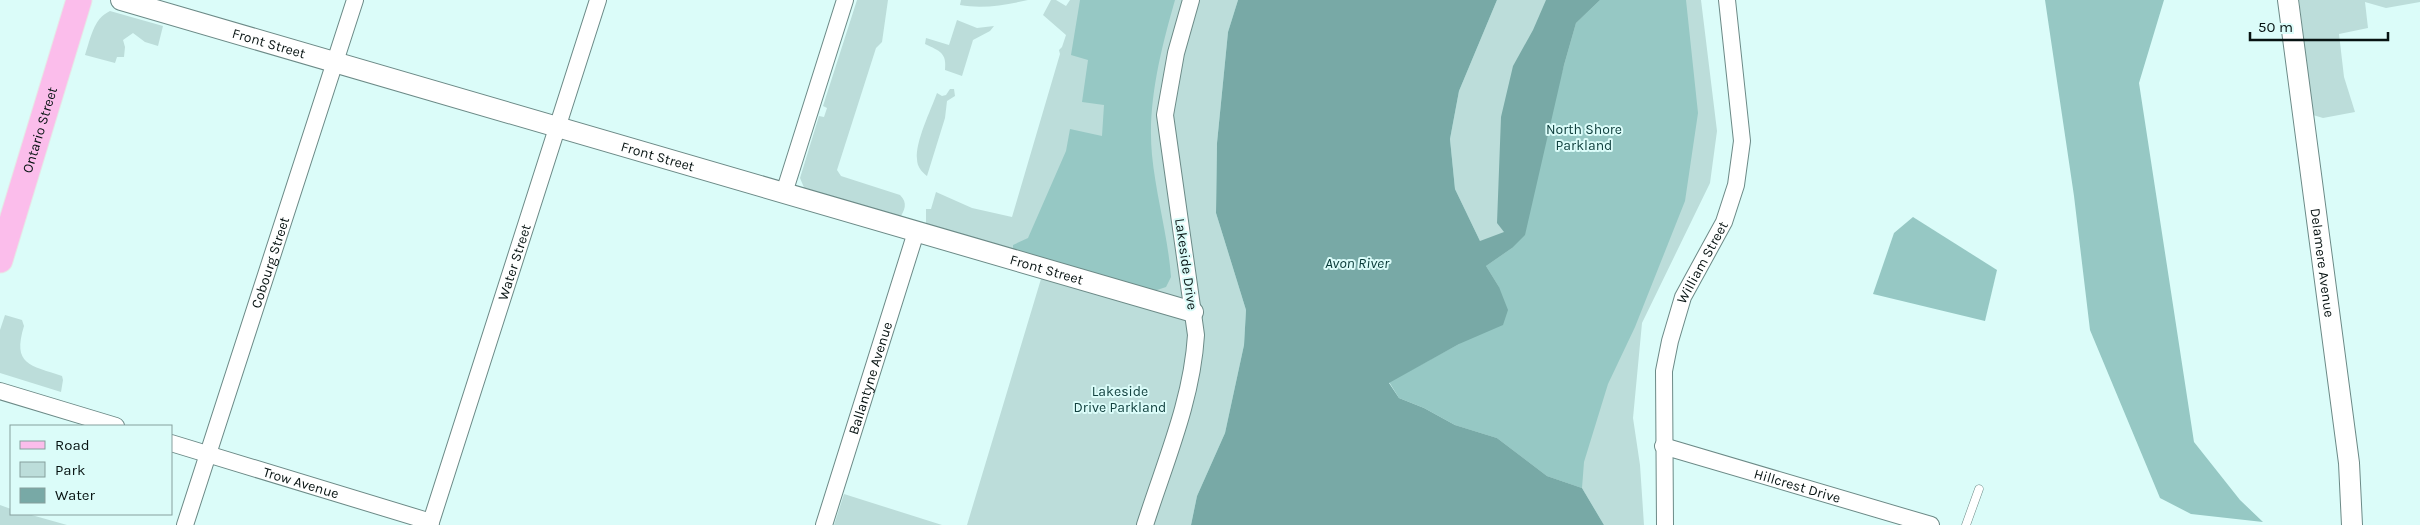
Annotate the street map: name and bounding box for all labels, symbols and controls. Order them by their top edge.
scale bar [2250,10,2388,42]
text: 50 m [2258,18,2293,36]
street label: Front Street [230,24,308,62]
street label: Ontario Street [18,85,61,175]
park label: North Shore Parkland [1546,121,1622,154]
street label: Front Street [619,137,696,175]
street label: Delamere Avenue [2307,207,2338,318]
street label: Cobourg Street [247,215,293,310]
street label: Lakeside Drive [1171,217,1201,311]
street label: William Street [1673,218,1731,306]
street label: Water Street [494,222,534,302]
street label: Front Street [1008,251,1085,288]
water label: Avon River [1325,254,1390,272]
street label: Ballantyne Avenue [844,320,896,437]
park label: Lakeside Drive Parkland [1074,383,1166,416]
legend [10,425,172,515]
text: Road [55,436,90,454]
text: Park [55,461,85,479]
street label: Trow Avenue [261,463,341,502]
street label: Hillcrest Drive [1752,465,1843,506]
text: Water [55,486,96,504]

